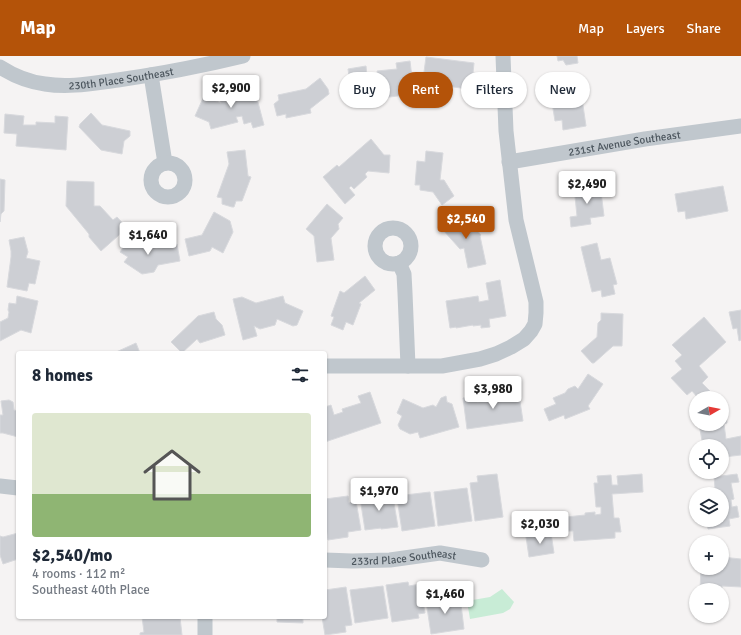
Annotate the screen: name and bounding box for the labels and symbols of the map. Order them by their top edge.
street label: 230th Place Southeast [68,65,175,92]
pin: $2,900 [198,75,264,109]
street label: 231st Avenue Southeast [567,128,682,159]
pin: $2,490 [554,171,620,205]
pin: $2,540 [433,206,499,240]
pin: $1,640 [115,222,181,256]
pin: $3,980 [460,376,526,410]
north arrow [689,391,729,431]
pin: $1,970 [346,478,412,512]
pin: $2,030 [507,511,573,545]
street label: 233rd Place Southeast [351,547,457,568]
pin: $1,460 [412,581,478,615]

